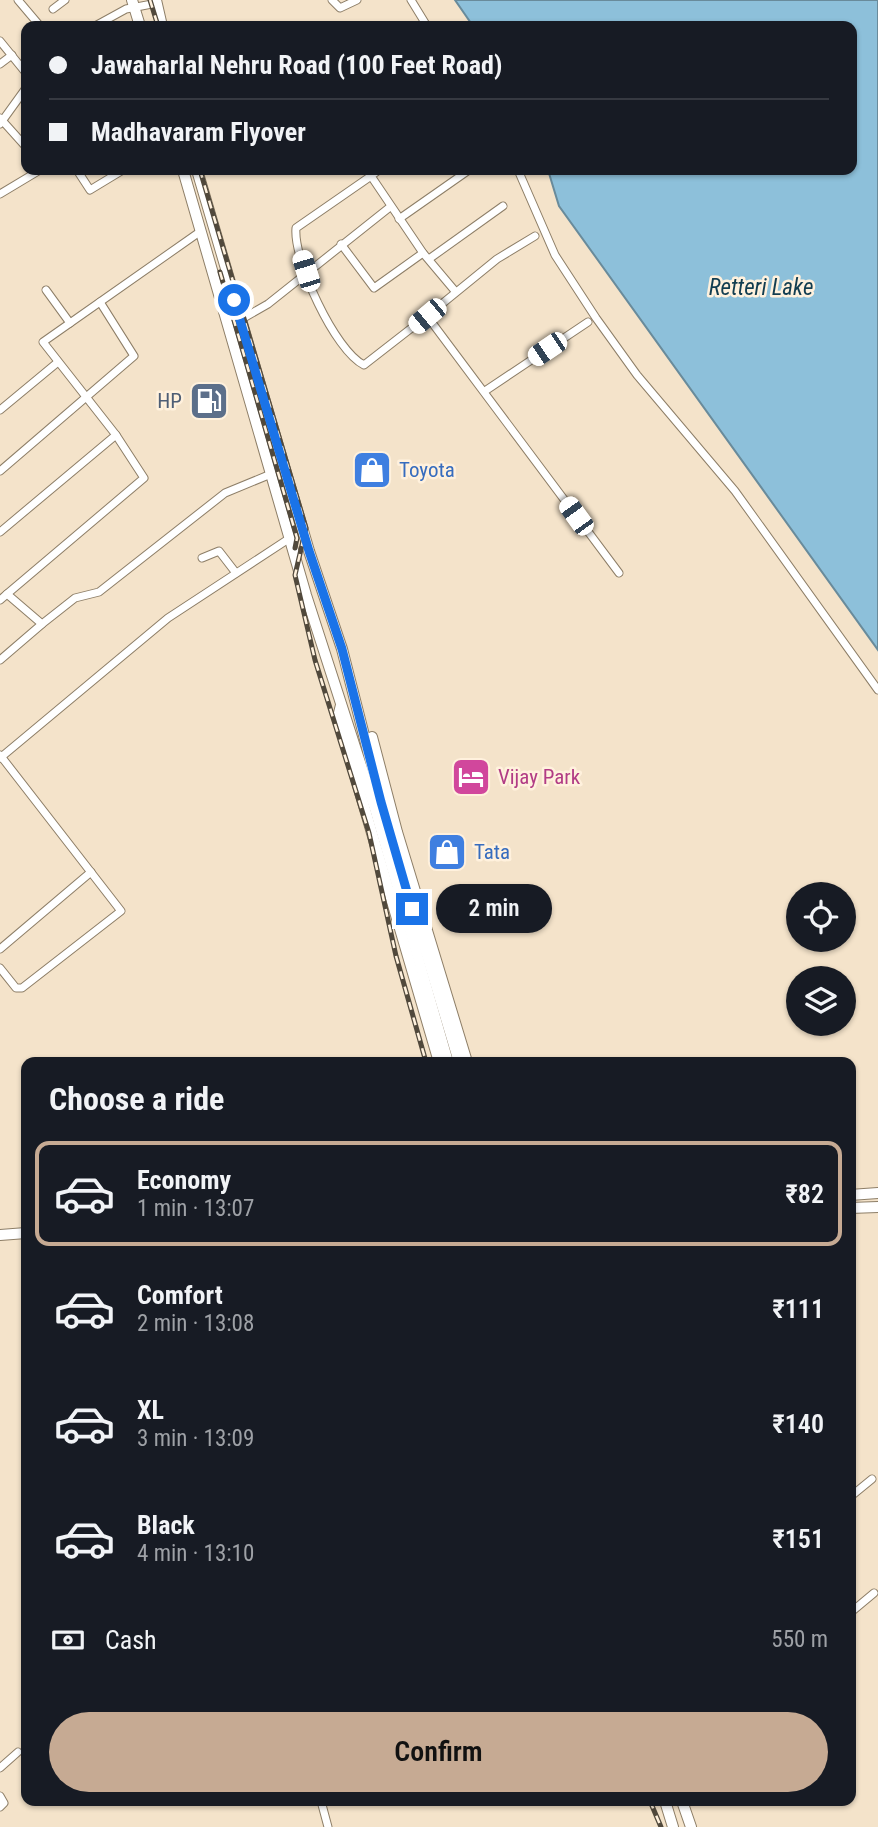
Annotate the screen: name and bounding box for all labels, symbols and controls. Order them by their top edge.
text: Jawaharlal Nehru Road (100 Feet Road) [91,50,502,80]
text: Madhavaram Flyover [91,117,306,147]
car [290,248,323,294]
water label: Retteri Lake [709,274,813,301]
route start [218,284,250,316]
car [405,294,450,338]
car [524,329,571,369]
fuel station icon: HP [188,380,230,422]
place label: HP [157,389,182,413]
shop icon: Toyota [351,449,393,491]
place label: Toyota [399,458,455,482]
car [556,493,597,539]
hotel icon: Vijay Park [450,756,492,798]
place label: Vijay Park [498,765,581,789]
shop icon: Tata [426,831,468,873]
place label: Tata [474,840,510,864]
map controls [786,882,856,1036]
button: locate [786,882,856,952]
callout: 2 min [436,884,552,934]
route end [396,893,428,925]
text: 2 min [469,895,519,922]
button: layers [786,966,856,1036]
text: Choose a ride [49,1080,224,1118]
icon: car [53,1162,116,1225]
text: Economy [137,1165,231,1195]
text: ₹82 [786,1179,824,1209]
text: 1 min · 13:07 [137,1195,254,1222]
icon: car [53,1277,116,1340]
text: Comfort [137,1280,223,1310]
text: ₹111 [773,1294,824,1324]
text: 2 min · 13:08 [137,1310,254,1337]
icon: car [53,1392,116,1455]
text: XL [137,1395,164,1425]
text: ₹140 [773,1409,824,1439]
text: 3 min · 13:09 [137,1425,254,1452]
icon: car [53,1507,116,1570]
text: Black [137,1510,195,1540]
text: ₹151 [773,1524,824,1554]
text: 4 min · 13:10 [137,1540,254,1567]
icon: cash [49,1621,87,1659]
text: Cash [105,1625,157,1655]
text: 550 m [771,1626,828,1653]
button: Confirm [49,1712,828,1792]

